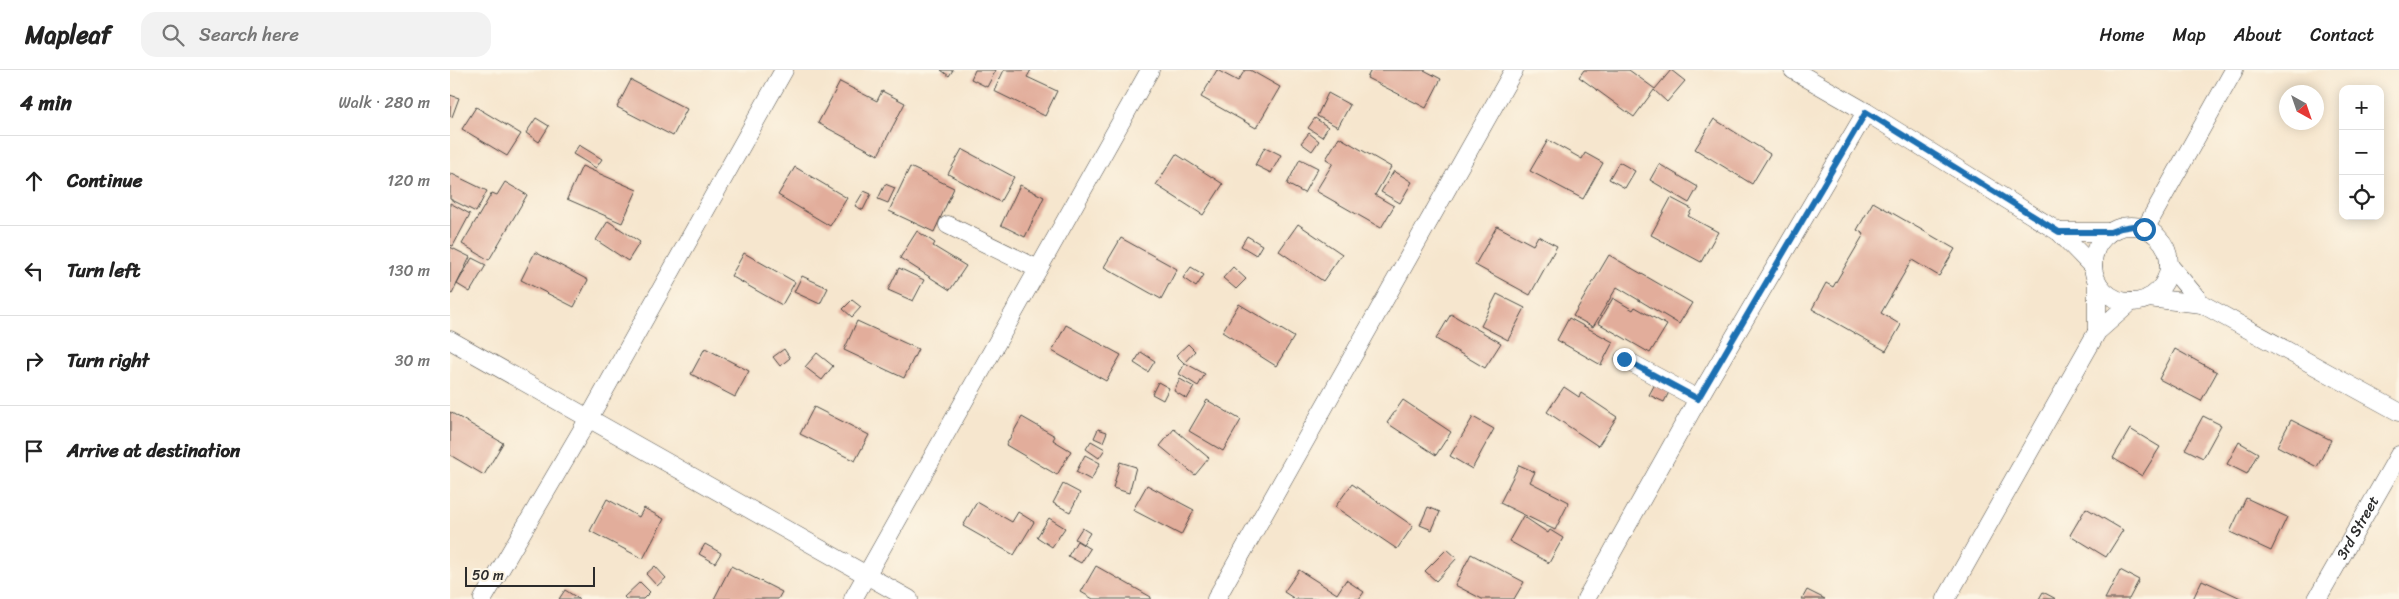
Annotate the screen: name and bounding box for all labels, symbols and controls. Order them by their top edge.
search box [141,12,491,57]
text: Mapleaf [25,14,111,56]
text: Search here [199,18,299,51]
text: Home [2100,19,2145,51]
text: Map [2173,19,2206,51]
text: About [2234,19,2282,51]
text: Contact [2310,19,2374,51]
icon: search [159,21,187,49]
text: 4 min [20,84,72,122]
north arrow [2279,85,2324,130]
map controls [2339,85,2384,220]
button: + [2339,85,2384,130]
text: Walk · 280 m [339,88,430,117]
button: − [2339,130,2384,175]
text: Continue [67,164,143,197]
text: 120 m [387,166,430,195]
icon: ahead [20,167,48,195]
button: locate [2339,175,2384,220]
route start [2133,218,2156,241]
text: Turn left [67,254,140,287]
text: 130 m [388,256,430,285]
icon: left [20,257,48,285]
text: Turn right [67,344,149,377]
text: 30 m [395,346,430,375]
icon: right [20,347,48,375]
route end [1613,348,1636,371]
text: Arrive at destination [67,434,240,467]
icon: arrive [20,437,48,465]
street label: 3rd Street [2329,491,2386,565]
text: 50 m [472,563,504,588]
scale bar [465,564,595,587]

